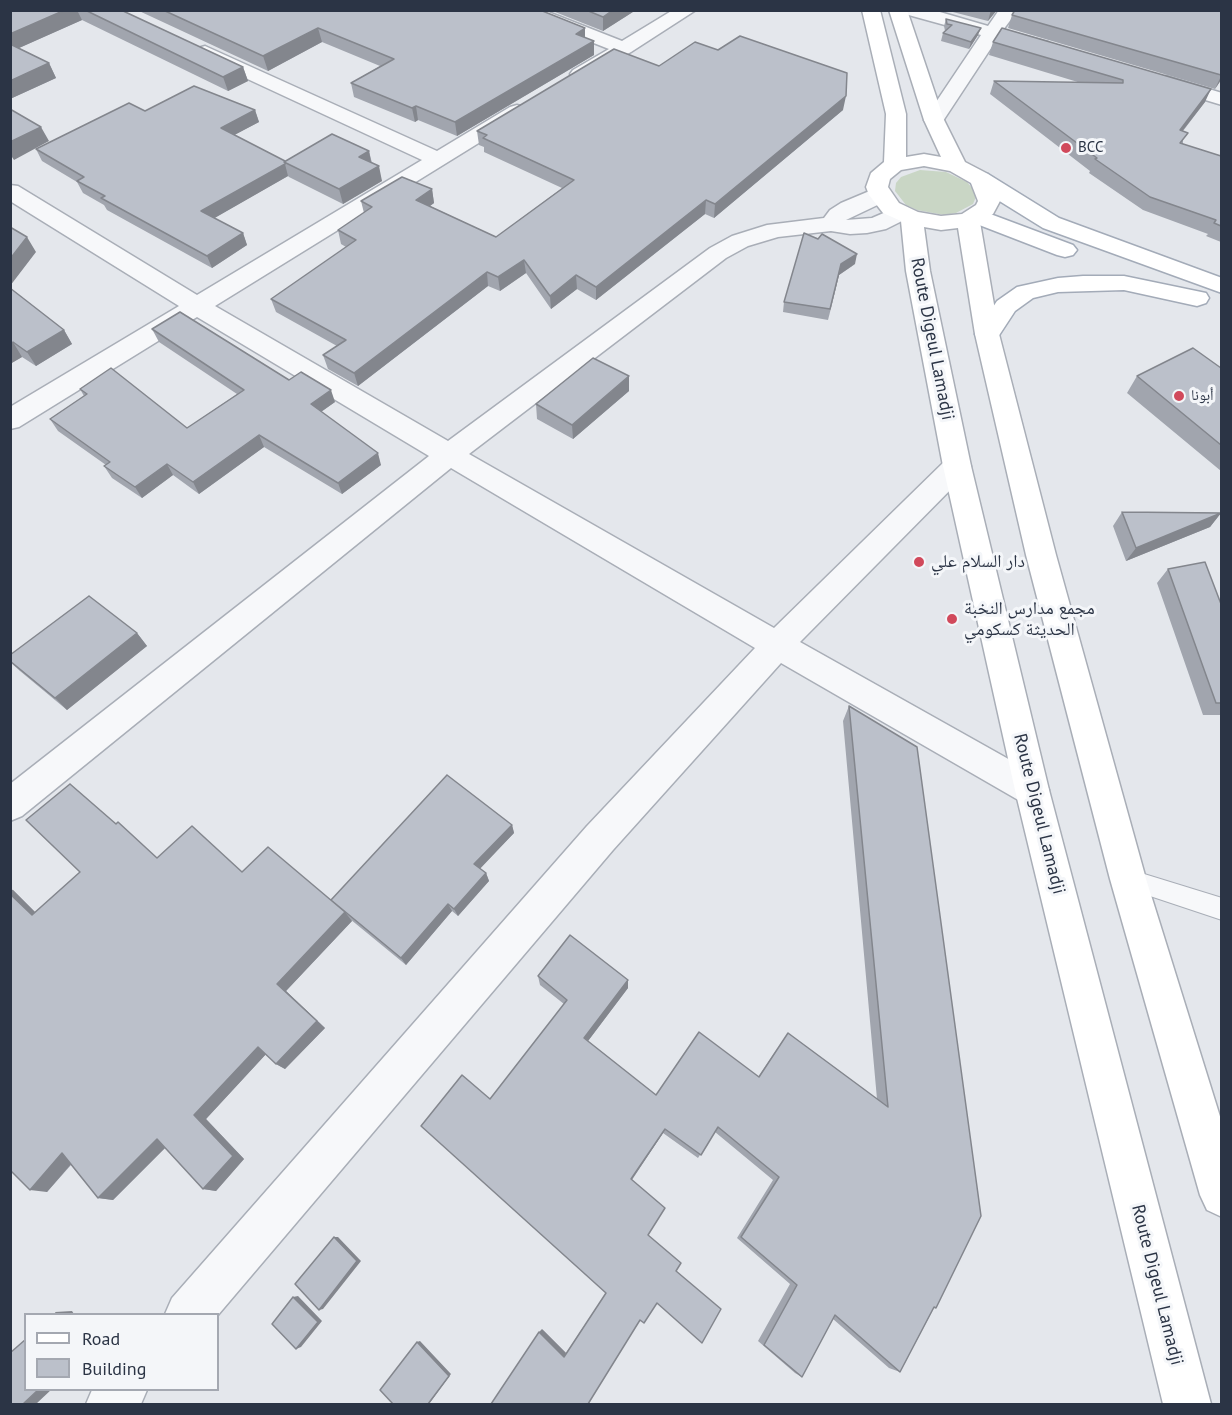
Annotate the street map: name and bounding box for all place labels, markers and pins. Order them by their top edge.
place label: BCC [1078,139,1103,157]
marker: BCC [1059,141,1073,155]
place label: أبونا [1191,387,1214,405]
marker: أبونا [1172,389,1186,403]
place label: دار السلام علي [931,551,1025,573]
marker: دار السلام علي [912,555,926,569]
place label: مجمع مدارس النخبة الحديثة كسكومي [964,598,1095,640]
marker: مجمع مدارس النخبة الحديثة كسكومي [945,612,959,626]

